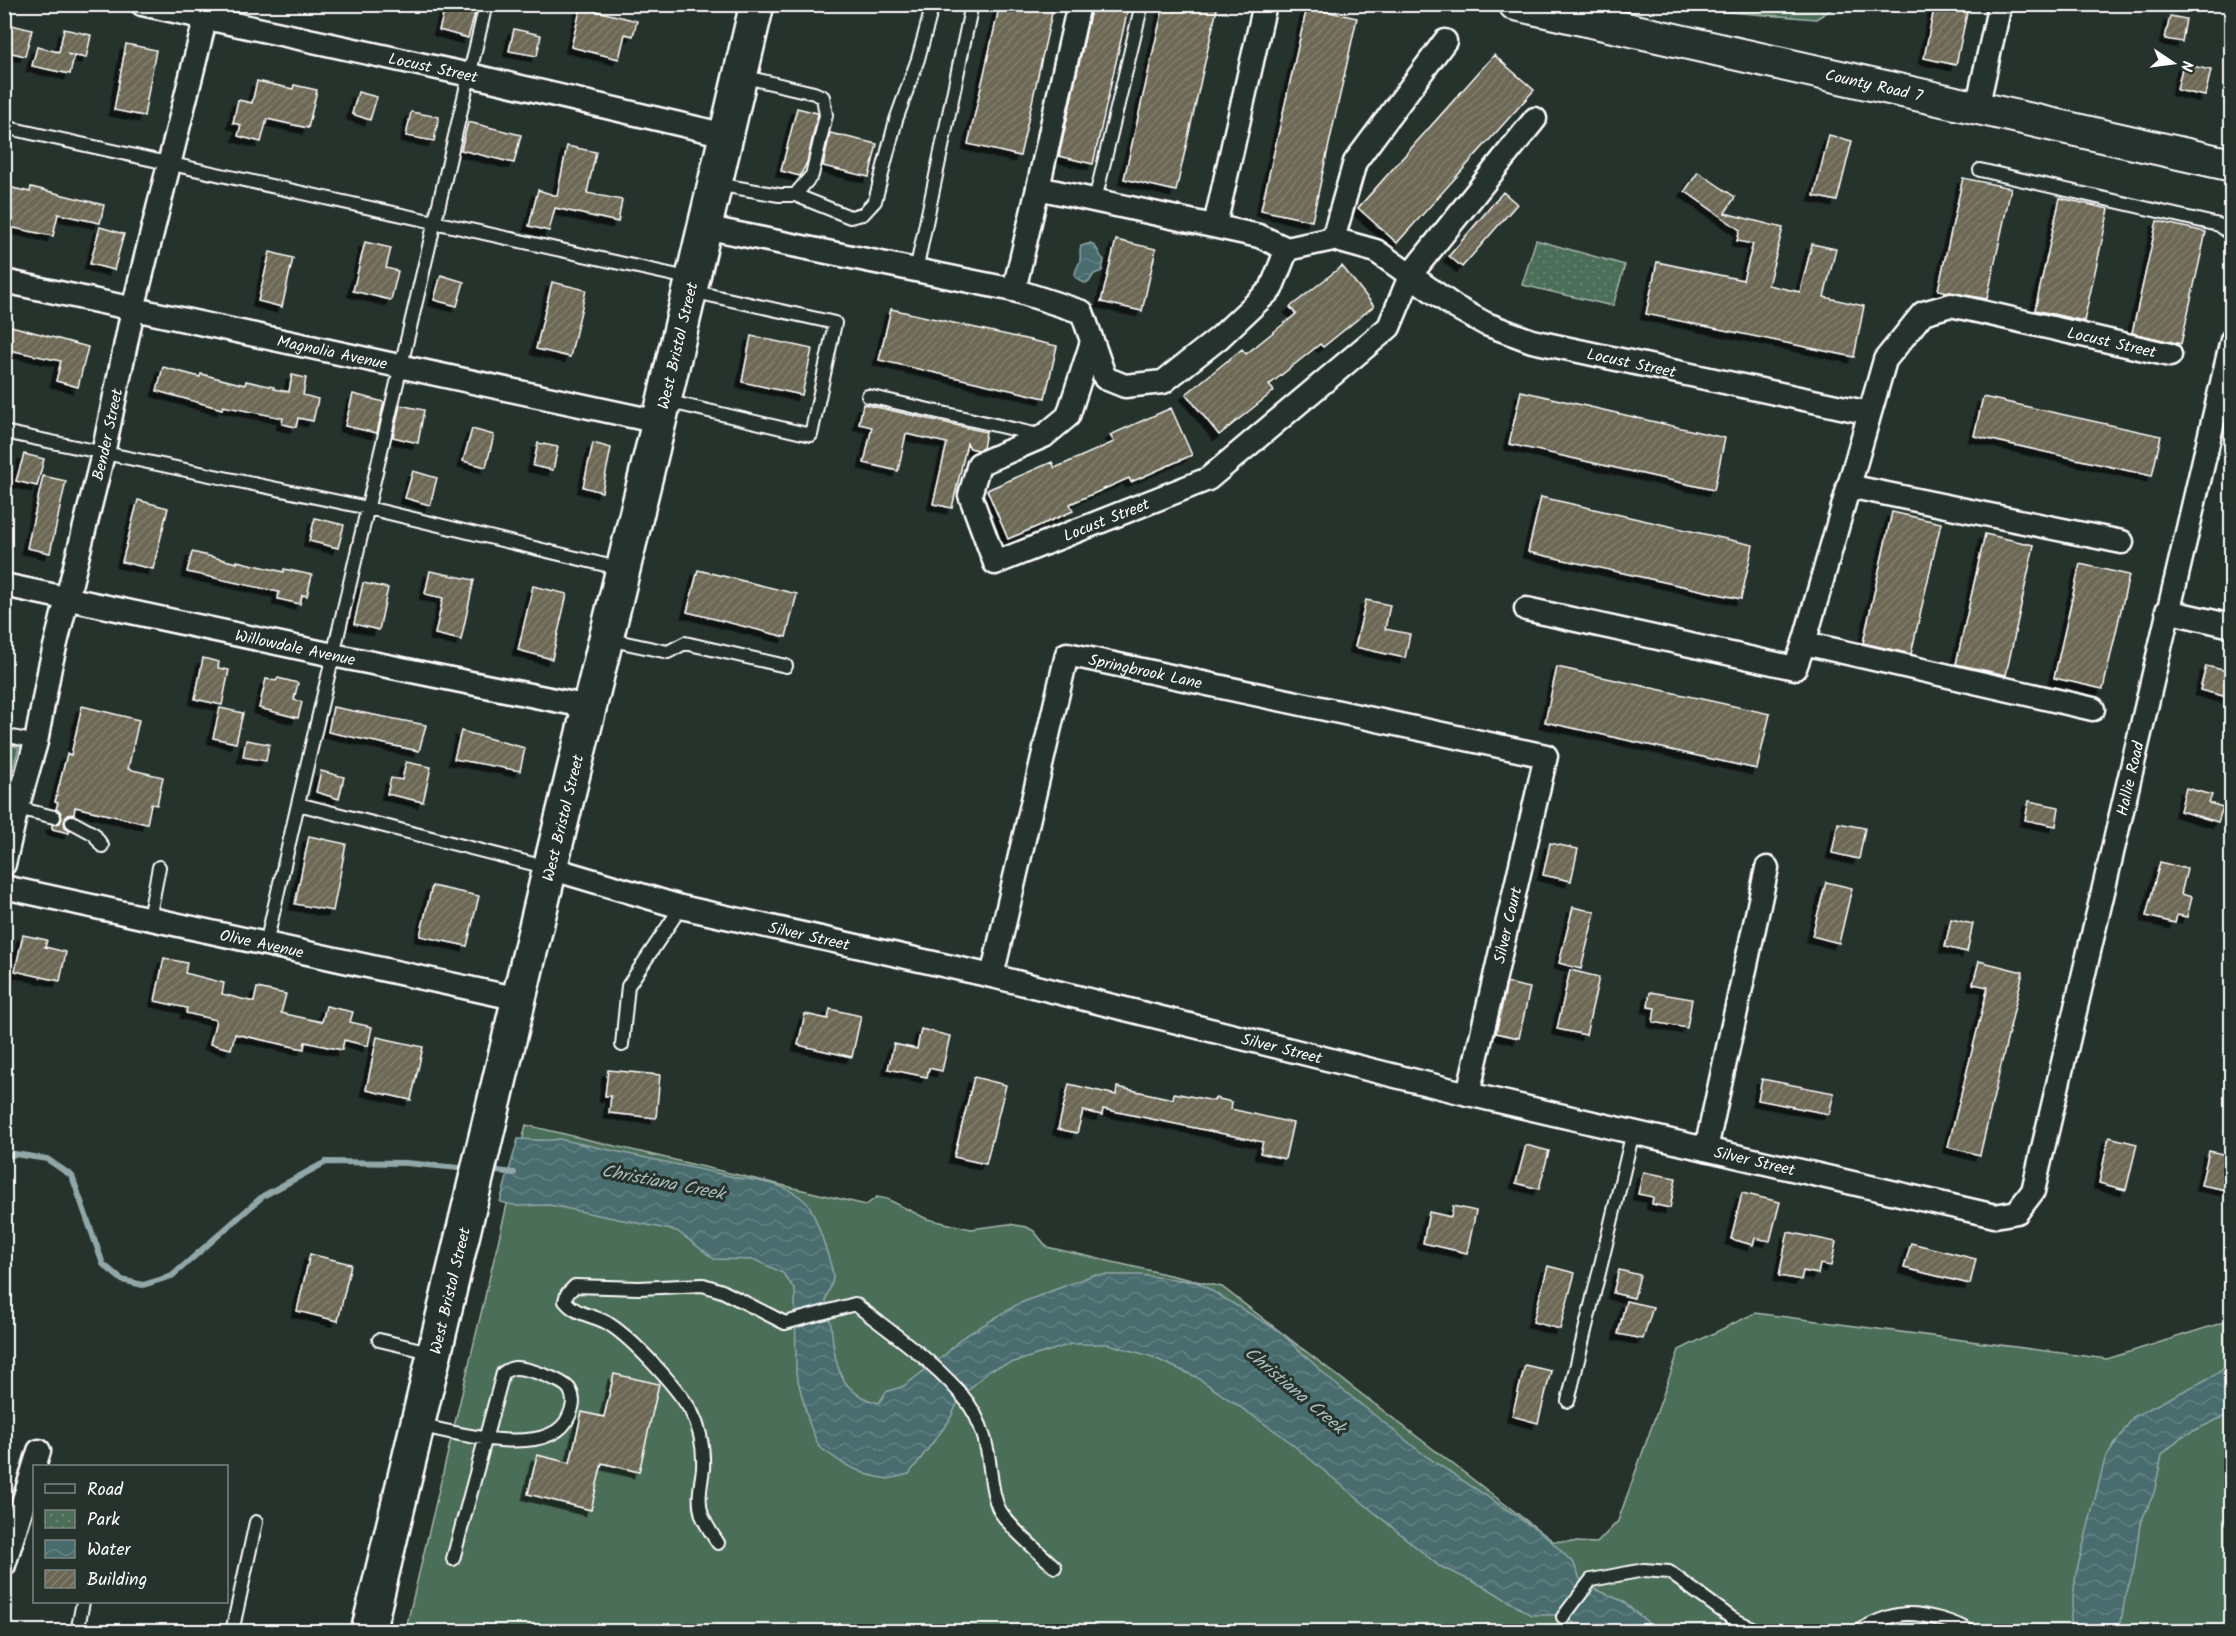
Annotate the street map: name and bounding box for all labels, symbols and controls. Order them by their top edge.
north arrow [2143,33,2203,93]
street label: Locust Street [386,47,481,91]
text: N [2173,58,2199,74]
street label: County Road 7 [1823,63,1925,109]
street label: West Bristol Street [651,279,706,412]
street label: Locust Street [2065,321,2159,366]
street label: Magnolia Avenue [275,329,390,377]
street label: Locust Street [1584,342,1679,386]
street label: Bender Street [86,386,130,483]
street label: Locust Street [1060,492,1154,549]
street label: Willowdale Avenue [233,624,358,673]
street label: Springbrook Lane [1086,648,1204,696]
street label: Hallie Road [2110,738,2152,818]
street label: West Bristol Street [536,751,591,884]
street label: Silver Court [1488,884,1530,966]
street label: Silver Street [766,916,853,958]
street label: Olive Avenue [217,923,306,966]
street label: Silver Street [1239,1027,1325,1072]
street label: Silver Street [1711,1140,1798,1184]
water label: Christiana Creek [599,1157,729,1210]
street label: West Bristol Street [424,1224,478,1357]
water label: Christiana Creek [1237,1340,1353,1444]
legend [33,1465,228,1603]
text: Road [87,1476,124,1505]
text: Park [87,1506,120,1535]
text: Water [87,1536,132,1565]
text: Building [87,1566,147,1595]

